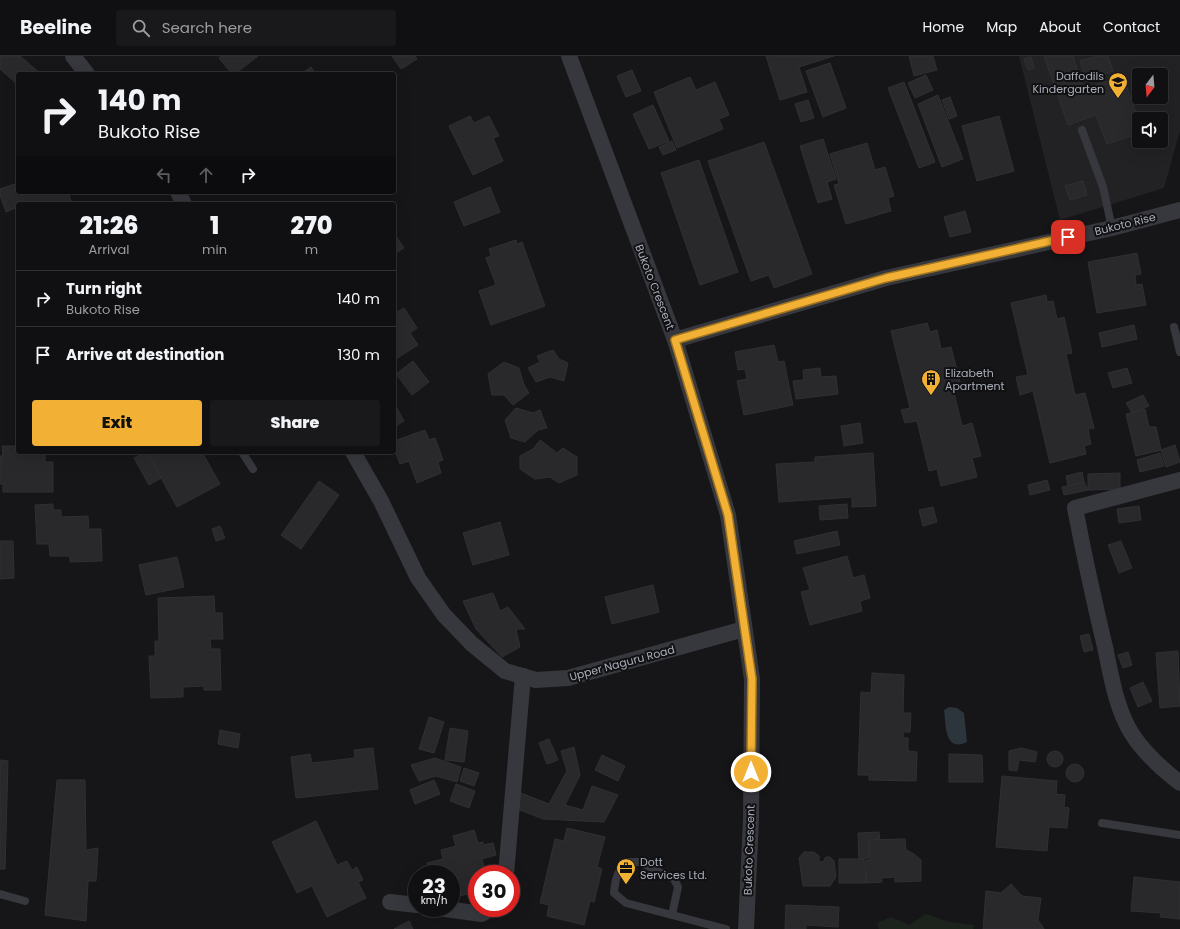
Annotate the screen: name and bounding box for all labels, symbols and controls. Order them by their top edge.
search box [116,10,396,46]
text: Beeline [20,14,92,41]
icon: search [130,17,152,39]
text: Search here [162,17,252,38]
text: Home [922,17,964,37]
text: Map [986,17,1017,37]
text: About [1039,17,1081,37]
text: Contact [1103,17,1160,37]
place label: Daffodils Kindergarten [1032,68,1104,97]
north arrow [1132,68,1168,104]
map controls [1132,68,1168,148]
school or university icon: Daffodils Kindergarten [1107,71,1129,99]
text: 140 m [98,81,181,120]
icon: right [32,88,84,140]
button: sound [1132,112,1168,148]
text: Bukoto Rise [98,119,200,144]
icon: left [153,164,175,186]
icon: ahead [195,164,217,186]
icon: right [237,164,259,186]
text: 21:26 [80,209,139,242]
text: 1 [210,209,219,242]
text: 270 [291,209,333,242]
street label: Bukoto Rise [1093,209,1157,239]
pin [1051,220,1085,254]
icon: arrive [1057,226,1079,248]
text: Arrival [89,240,130,259]
text: min [202,240,227,259]
text: m [305,240,318,259]
street label: Bukoto Crescent [631,242,679,332]
text: Turn right [66,278,142,299]
icon: right [32,288,54,310]
text: 140 m [337,288,380,309]
text: Bukoto Rise [66,300,140,319]
icon: arrive [32,344,54,366]
text: Arrive at destination [66,344,224,365]
text: 130 m [337,344,380,365]
place label: Elizabeth Apartment [945,365,1005,394]
building icon: Elizabeth Apartment [920,368,942,396]
button: Exit [32,400,202,446]
button: Share [210,400,380,446]
street label: Upper Naguru Road [568,641,676,685]
position arrow [730,751,772,793]
street label: Bukoto Crescent [739,805,759,895]
place label: Dott Services Ltd. [640,854,707,883]
office icon: Dott Services Ltd. [615,857,637,885]
speed limit sign: 30 [468,865,520,917]
text: 23 [422,872,446,900]
text: km/h [421,893,447,908]

